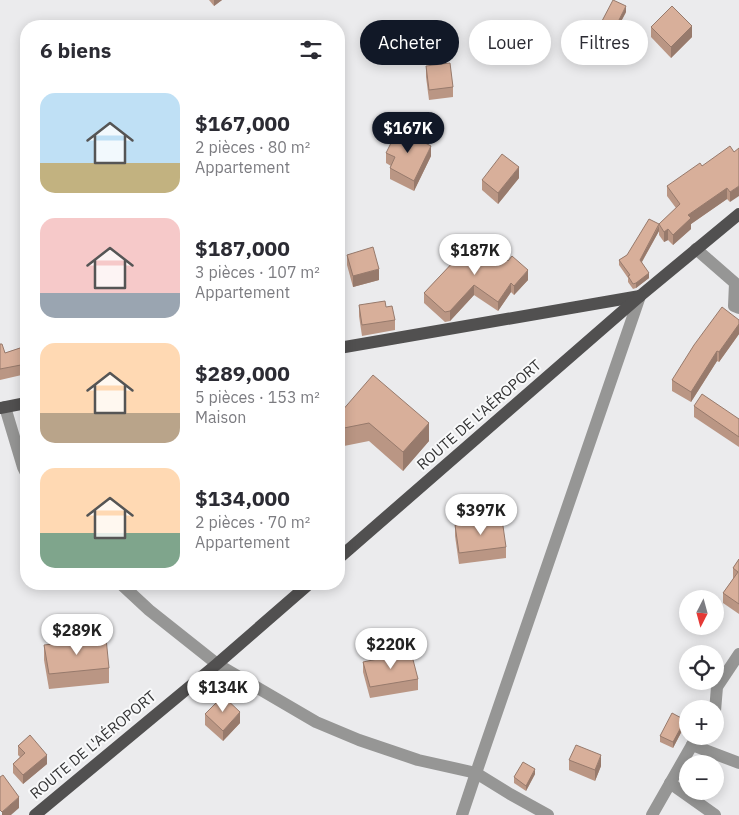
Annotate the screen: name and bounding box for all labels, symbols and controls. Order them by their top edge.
chip: Acheter [360,20,459,65]
chip: Louer [469,20,551,65]
chip: Filtres [561,20,648,65]
text: 6 biens [40,36,111,64]
icon: filters [297,36,325,64]
text: $167,000 [195,109,290,137]
pin: $167K [373,112,443,154]
icon: home [80,113,140,173]
text: $167K [383,118,433,138]
text: 2 pièces · 80 m² [195,137,310,157]
text: Appartement [195,157,290,177]
text: $187,000 [195,234,290,262]
pin: $187K [440,234,510,276]
icon: home [80,238,140,298]
text: $187K [450,240,500,260]
text: 3 pièces · 107 m² [195,262,320,282]
text: Appartement [195,282,290,302]
street label: ROUTE DE L'AÉROPORT [413,355,545,474]
text: $289,000 [195,359,290,387]
icon: home [80,363,140,423]
text: 5 pièces · 153 m² [195,387,320,407]
text: Maison [195,407,246,427]
text: $134,000 [195,484,290,512]
icon: home [80,488,140,548]
pin: $397K [446,494,516,536]
text: $397K [456,500,506,520]
text: 2 pièces · 70 m² [195,512,310,532]
text: Appartement [195,532,290,552]
north arrow [679,590,724,635]
map controls [679,590,724,800]
pin: $289K [42,614,112,656]
text: $289K [52,620,102,640]
pin: $220K [356,628,426,670]
text: $220K [366,634,416,654]
button: locate [679,645,724,690]
pin: $134K [188,670,258,713]
text: $134K [198,677,248,697]
street label: ROUTE DE L'AÉROPORT [26,686,160,803]
button: + [679,700,724,745]
button: − [679,755,724,800]

